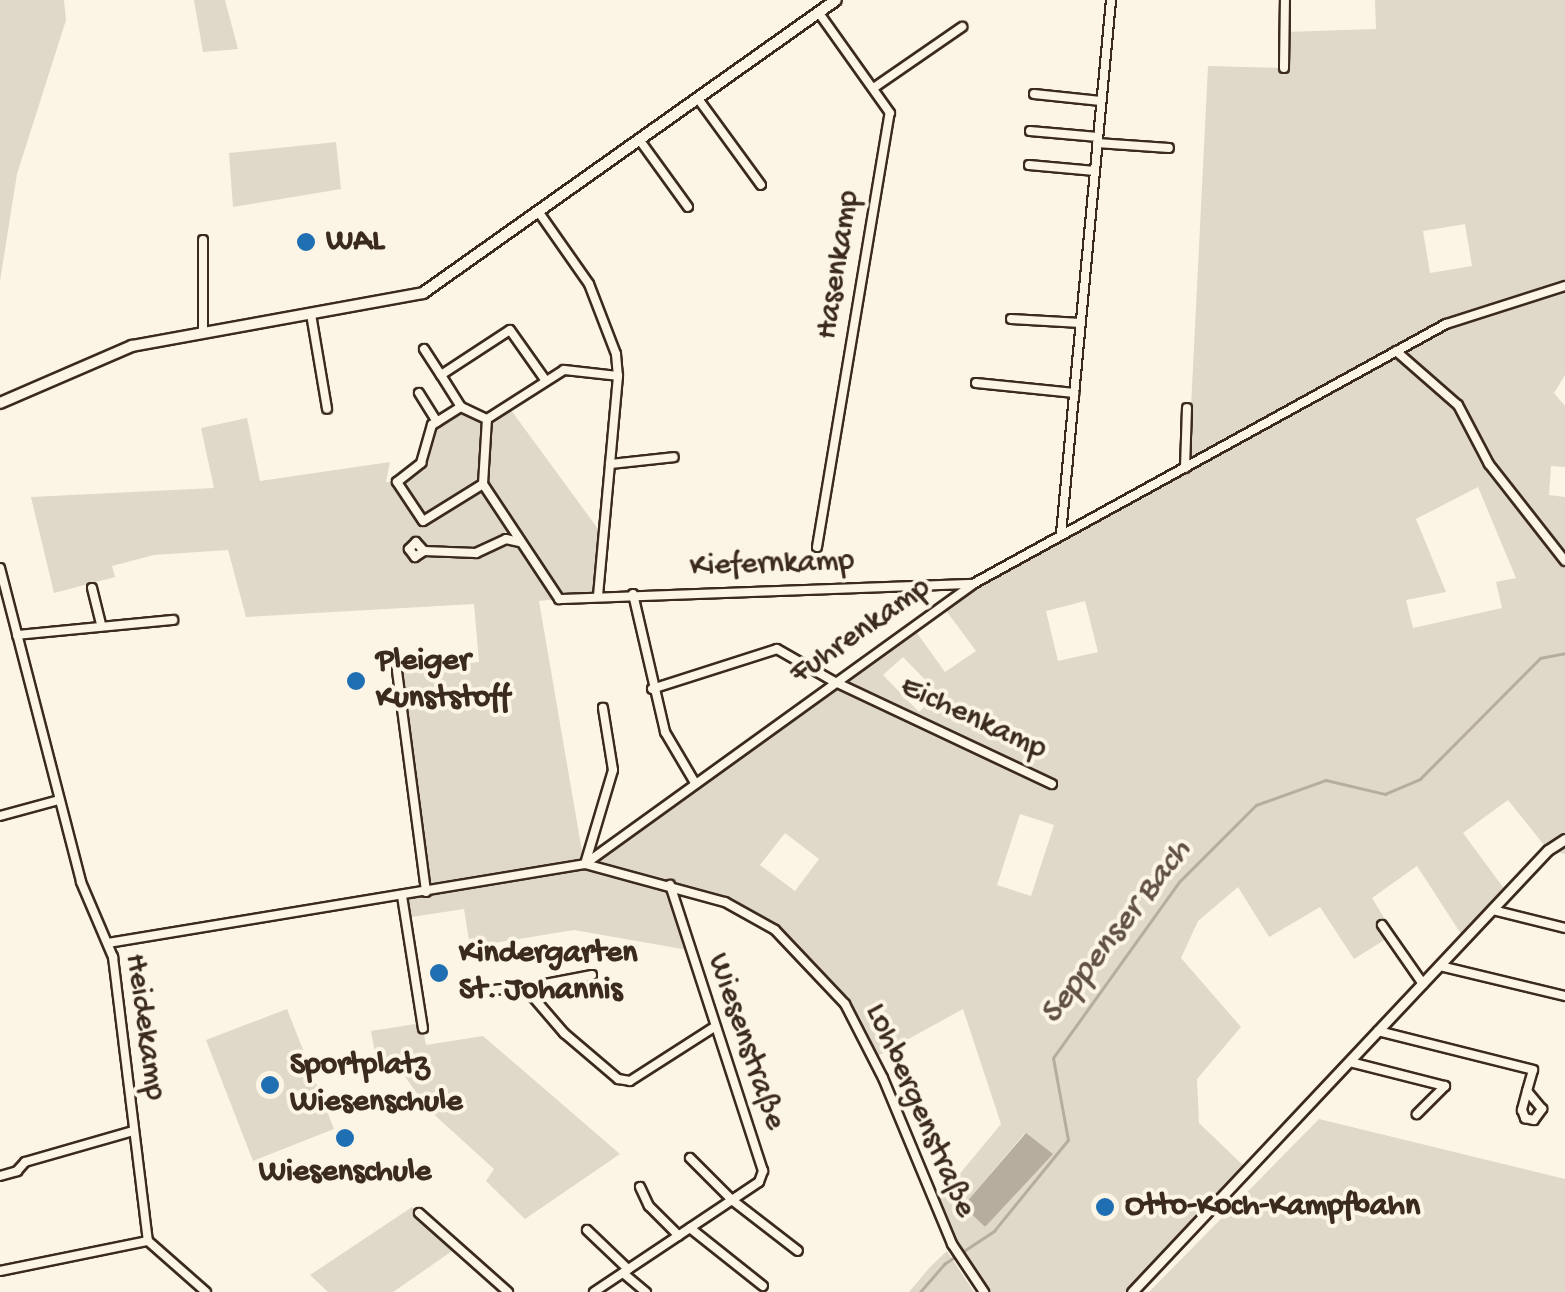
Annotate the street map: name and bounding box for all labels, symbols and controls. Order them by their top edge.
street label: Hasenkamp [808,188,870,342]
place label: WAL [326,223,384,261]
marker: WAL [295,231,317,253]
street label: Kiefernkamp [689,543,855,587]
street label: Fuhrenkamp [784,570,938,694]
place label: Pleiger Kunststoff [376,644,510,719]
street label: Eichenkamp [894,668,1052,770]
marker: Pleiger Kunststoff [345,670,367,692]
water label: Seppenser Bach [1032,832,1202,1034]
place label: Kindergarten St. Johannis [459,936,637,1011]
street label: Wiesenstraße [697,949,793,1135]
street label: Heidekamp [115,951,173,1103]
marker: Kindergarten St. Johannis [428,962,450,984]
street label: Lohbergenstraße [855,998,983,1224]
place label: Sportplatz Wiesenschule [290,1048,463,1123]
marker: Sportplatz Wiesenschule [259,1074,281,1096]
marker: Wiesenschule [334,1127,356,1149]
place label: Wiesenschule [259,1154,431,1192]
place label: Otto-Koch-Kampfbahn [1125,1188,1420,1226]
marker: Otto-Koch-Kampfbahn [1094,1196,1116,1218]

